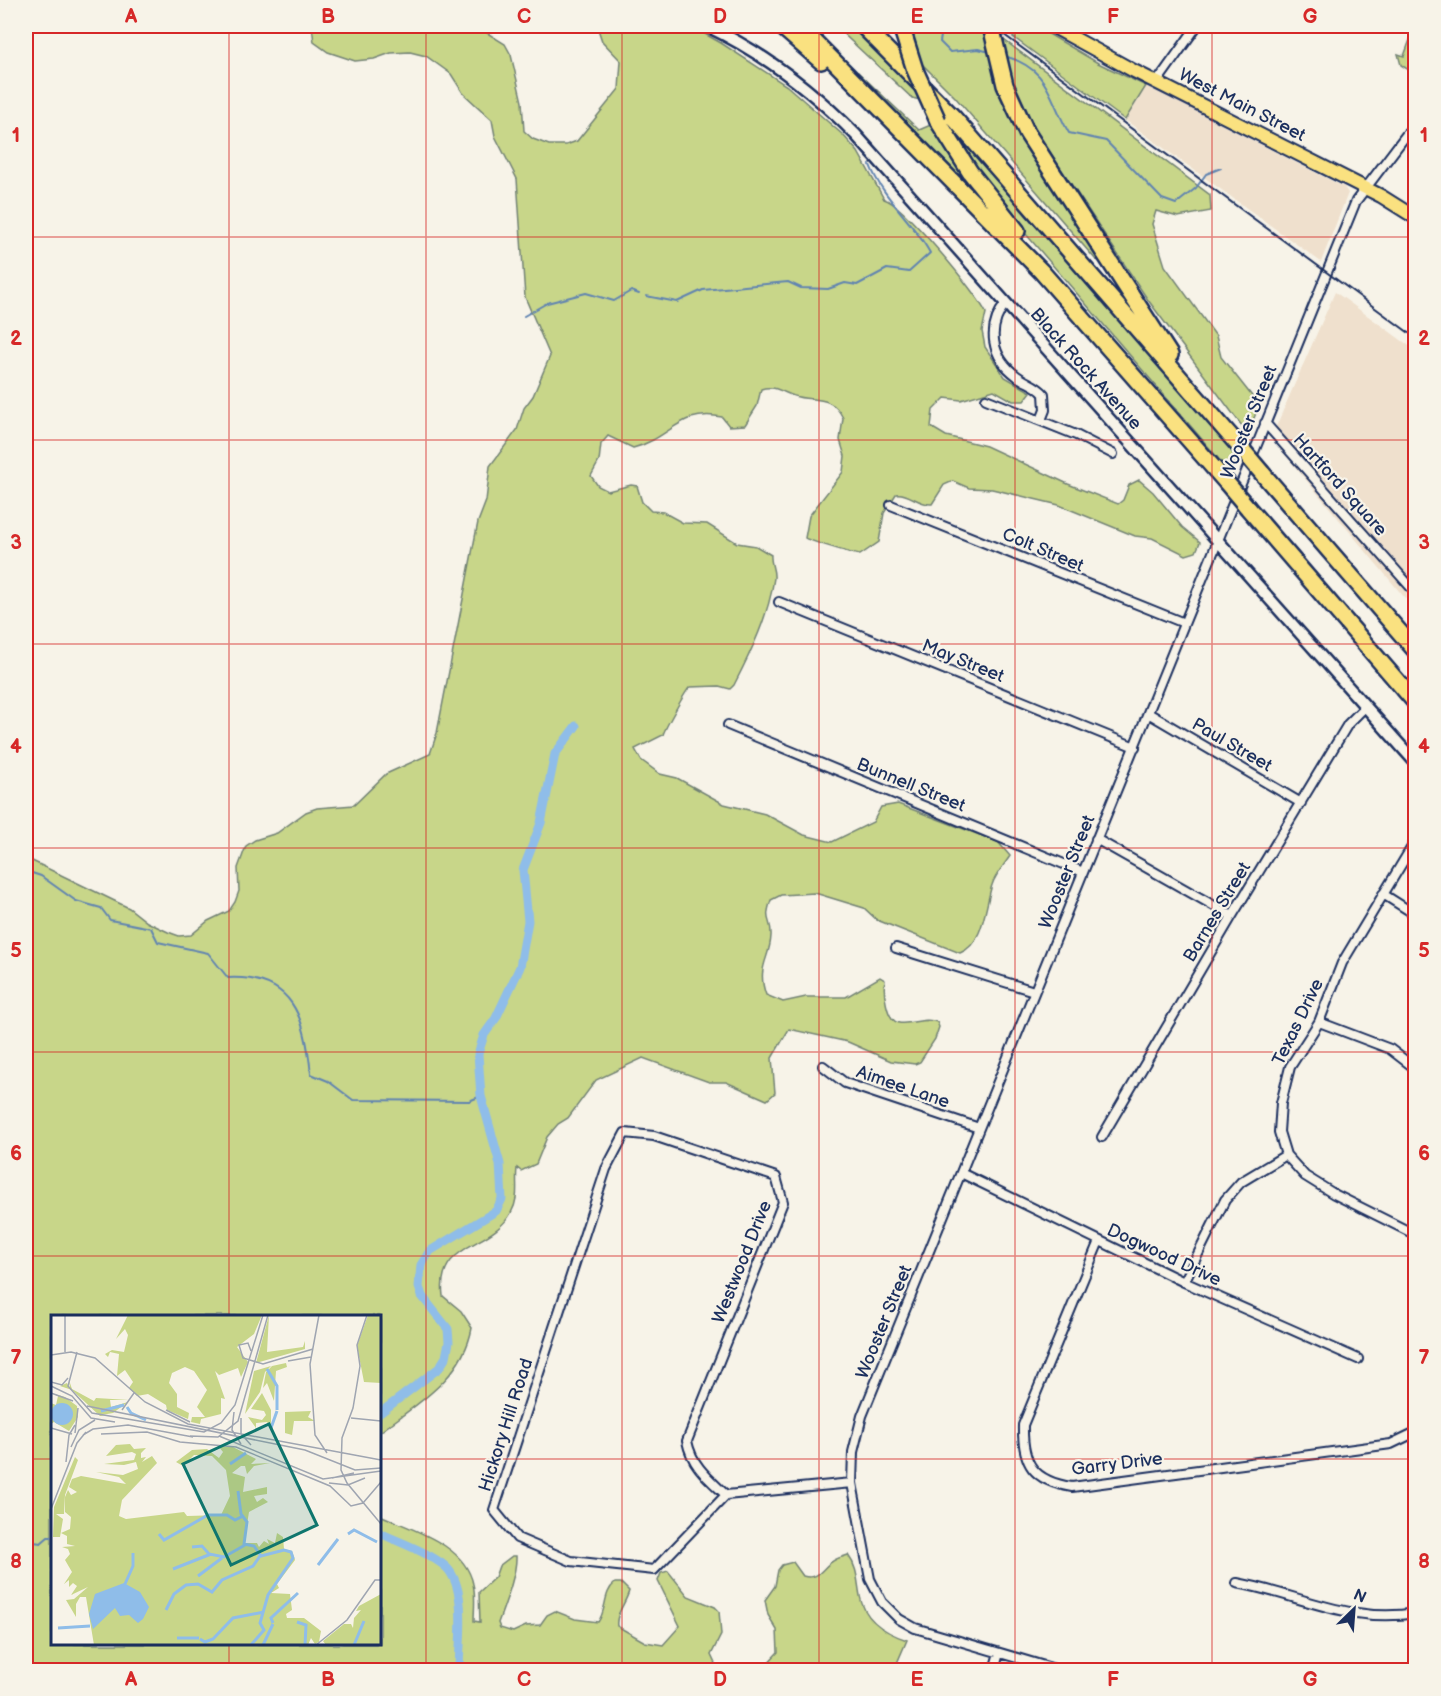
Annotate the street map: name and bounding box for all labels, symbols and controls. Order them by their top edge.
text: A [124,5,138,29]
text: B [321,5,335,29]
text: C [517,5,531,29]
text: D [713,5,727,29]
text: E [911,5,924,29]
text: F [1107,5,1119,29]
text: G [1303,5,1318,29]
street label: West Main Street [1175,64,1309,146]
text: 1 [12,124,20,148]
text: 1 [1420,124,1428,148]
street label: Black Rock Avenue [1026,304,1146,434]
text: 2 [10,327,22,351]
text: 2 [1418,327,1430,351]
street label: Wooster Street [1217,362,1282,482]
street label: Hartford Square [1289,430,1392,541]
street label: Colt Street [999,523,1087,577]
text: 3 [10,531,22,555]
text: 3 [1418,531,1430,555]
street label: May Street [919,635,1008,687]
street label: Paul Street [1188,714,1276,777]
text: 4 [10,735,22,759]
text: 4 [1418,735,1430,759]
street label: Bunnell Street [854,754,969,817]
street label: Wooster Street [1035,812,1100,932]
street label: Barnes Street [1179,858,1255,966]
text: 5 [10,939,22,963]
text: 5 [1418,939,1430,963]
street label: Texas Drive [1268,975,1328,1069]
street label: Aimee Lane [854,1061,953,1113]
text: 6 [10,1142,22,1166]
text: 6 [1418,1142,1430,1166]
street label: Westwood Drive [708,1197,776,1326]
street label: Dogwood Drive [1104,1219,1225,1291]
street label: Wooster Street [852,1262,917,1382]
inset map [51,1315,381,1645]
text: 7 [10,1346,22,1370]
text: 7 [1418,1346,1430,1370]
street label: Hickory Hill Road [475,1356,537,1494]
street label: Garry Drive [1070,1448,1164,1480]
text: 8 [10,1550,22,1574]
text: 8 [1418,1550,1430,1574]
north arrow [1324,1579,1384,1639]
text: N [1350,1586,1369,1608]
text: A [124,1668,138,1692]
text: B [321,1668,335,1692]
text: C [517,1668,531,1692]
text: D [713,1668,727,1692]
text: E [911,1668,924,1692]
text: F [1107,1668,1119,1692]
text: G [1303,1668,1318,1692]

